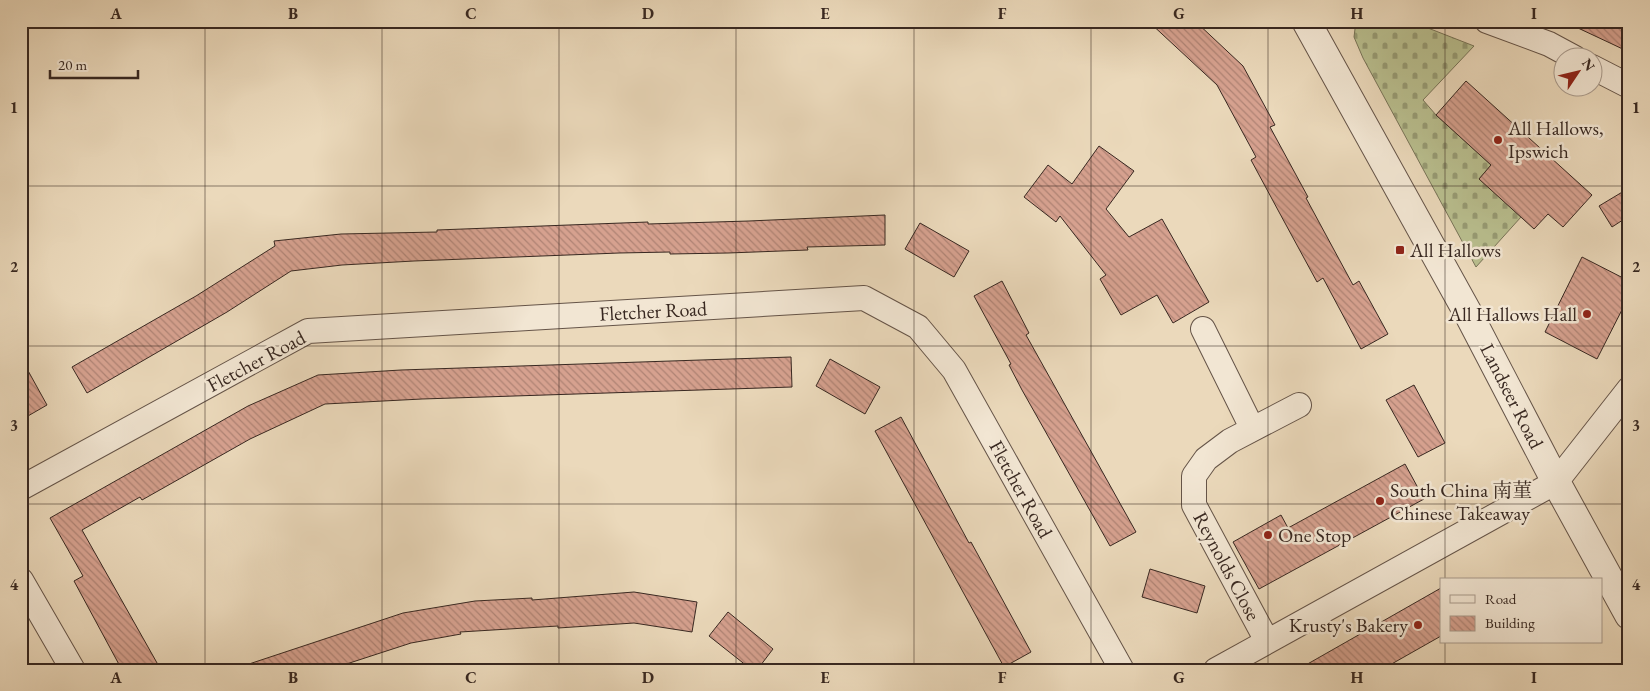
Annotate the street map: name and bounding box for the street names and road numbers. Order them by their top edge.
street label: Fletcher Road [598,295,708,327]
street label: Fletcher Road [202,324,311,398]
street label: Landseer Road [1474,339,1550,454]
street label: Fletcher Road [983,436,1059,543]
street label: Reynolds Close [1187,507,1267,625]

